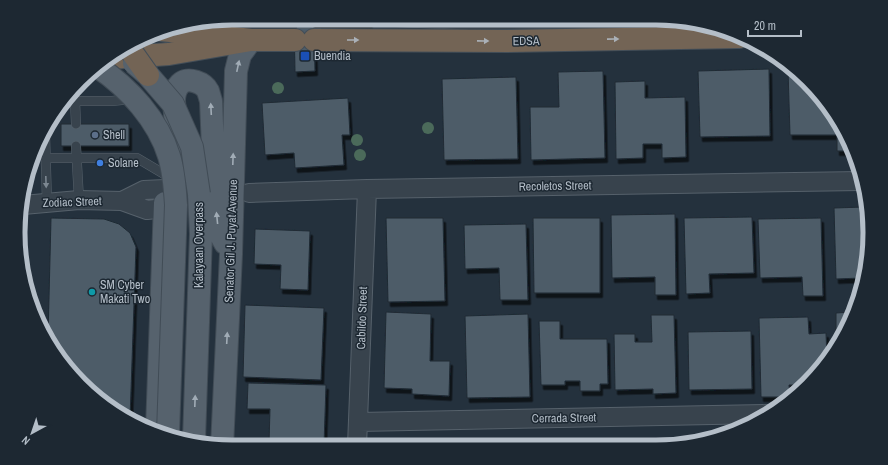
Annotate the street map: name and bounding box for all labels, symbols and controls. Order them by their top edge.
scale bar [748,12,801,38]
text: 20 m [754,18,776,34]
street label: EDSA [512,33,540,49]
one-way arrow [607,36,620,42]
one-way arrow [347,37,360,43]
one-way arrow [477,38,490,44]
place label: Buendia [314,48,351,64]
marker: Buendia [299,50,311,62]
one-way arrow [235,59,241,72]
one-way arrow [208,102,214,115]
place label: Shell [103,127,125,143]
marker: Shell [90,130,100,140]
one-way arrow [230,153,237,165]
place label: Solane [108,155,139,171]
marker: Solane [95,158,105,168]
one-way arrow [43,176,50,188]
street label: Recoletos Street [518,177,592,195]
street label: Senator Gil J. Puyat Avenue [221,179,241,303]
street label: Zodiac Street [42,193,102,211]
street label: Kalayaan Overpass [191,202,207,288]
one-way arrow [213,212,220,224]
place label: SM Cyber Makati Two [100,277,150,307]
street label: Cabildo Street [353,286,371,350]
marker: SM Cyber Makati Two [87,287,97,297]
one-way arrow [224,331,230,344]
one-way arrow [192,394,198,407]
street label: Cerrada Street [532,409,597,427]
north arrow [12,413,52,453]
text: N [19,433,33,448]

